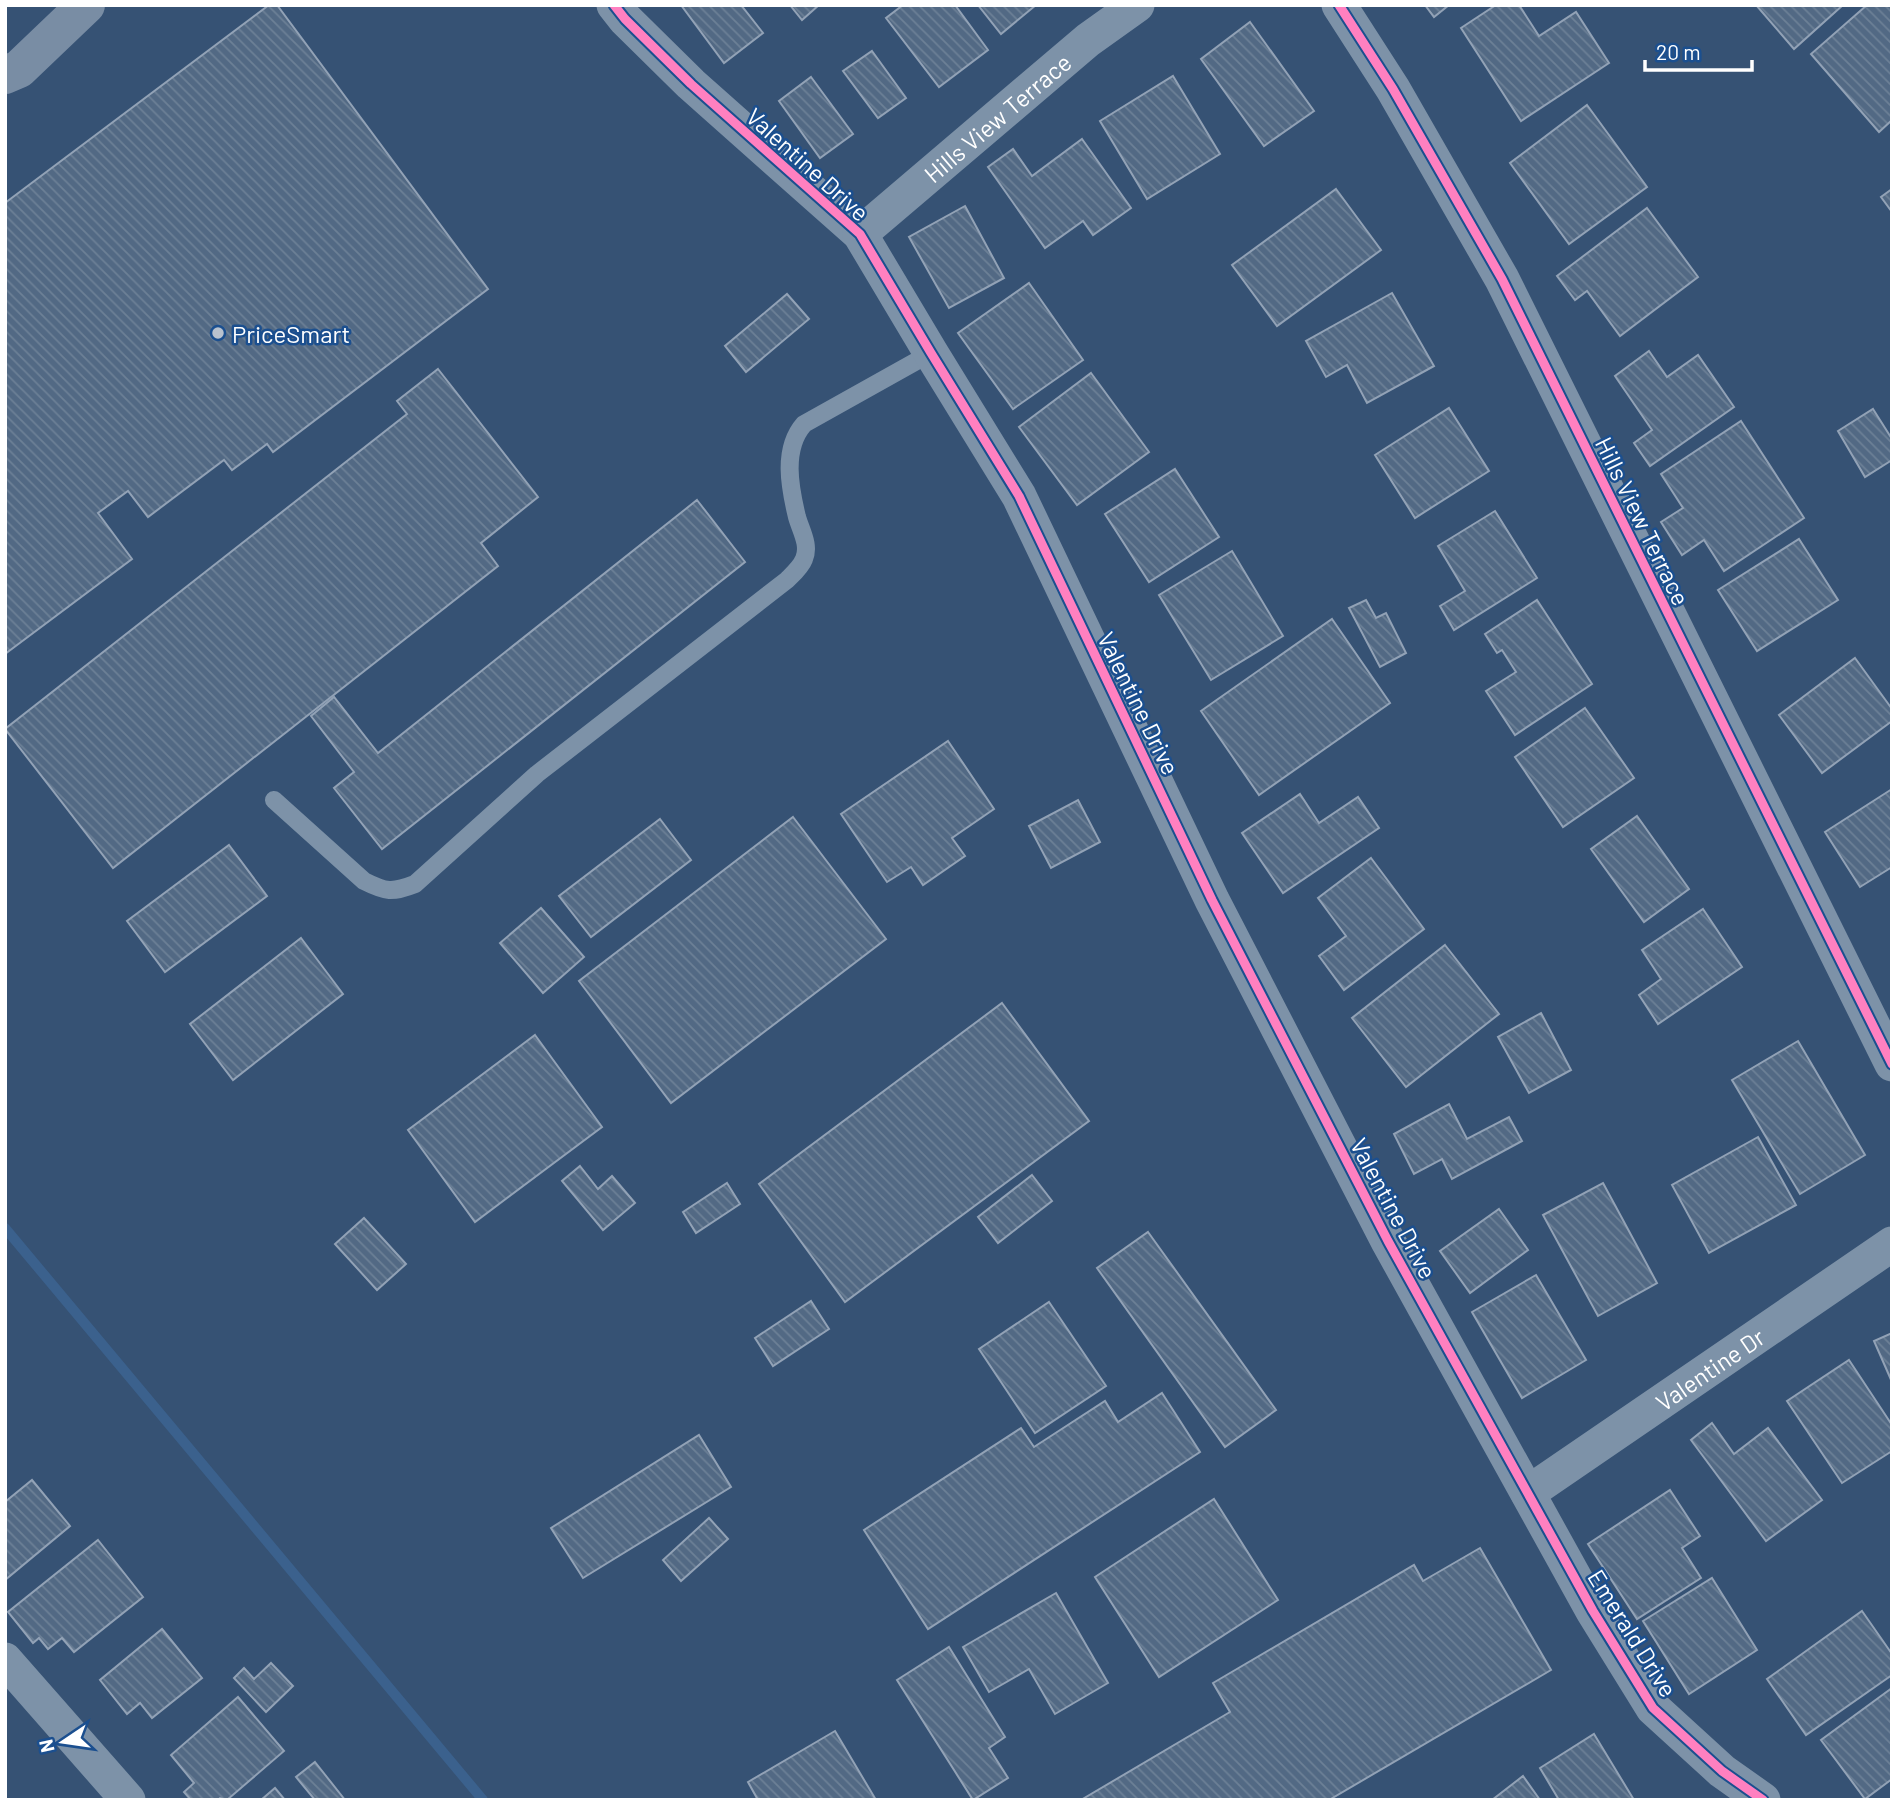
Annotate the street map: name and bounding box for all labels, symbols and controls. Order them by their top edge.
scale bar [1645,28,1752,72]
text: 20 m [1656,39,1701,64]
street label: Hills View Terrace [918,47,1076,188]
street label: Valentine Drive [741,101,875,227]
place label: PriceSmart [232,319,350,348]
marker: PriceSmart [210,325,226,341]
street label: Hills View Terrace [1590,432,1696,610]
street label: Valentine Drive [1092,627,1186,779]
street label: Valentine Drive [1345,1133,1443,1283]
street label: Valentine Dr [1650,1321,1770,1416]
street label: Emerald Drive [1582,1564,1684,1702]
north arrow [28,1707,98,1777]
text: N [33,1737,59,1755]

